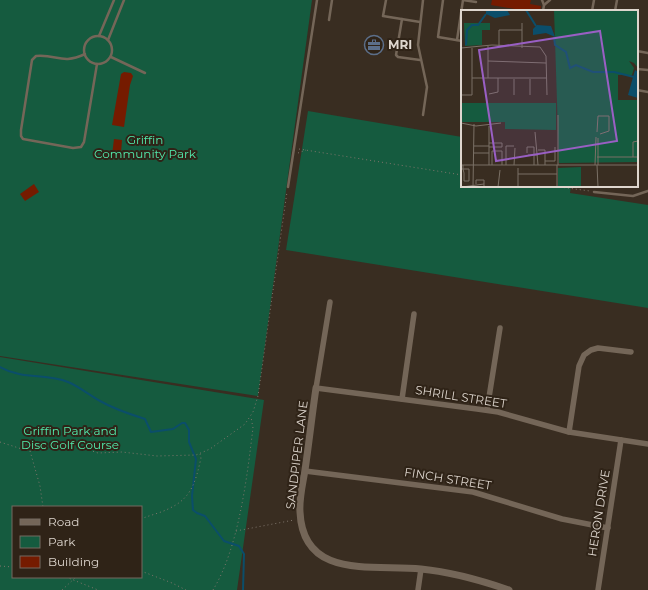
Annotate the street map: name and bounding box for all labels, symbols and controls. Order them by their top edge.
inset map [461,10,638,187]
office icon: MRI [363,34,385,56]
place label: MRI [388,37,412,52]
park label: Griffin Community Park [94,132,197,161]
street label: SHRILL STREET [414,382,508,411]
street label: SANDPIPER LANE [282,400,311,510]
park label: Griffin Park and Disc Golf Course [21,423,119,452]
street label: FINCH STREET [403,464,493,493]
street label: HERON DRIVE [584,468,613,557]
legend [12,506,142,578]
text: Road [48,514,79,529]
text: Park [48,534,76,549]
text: Building [48,554,99,569]

